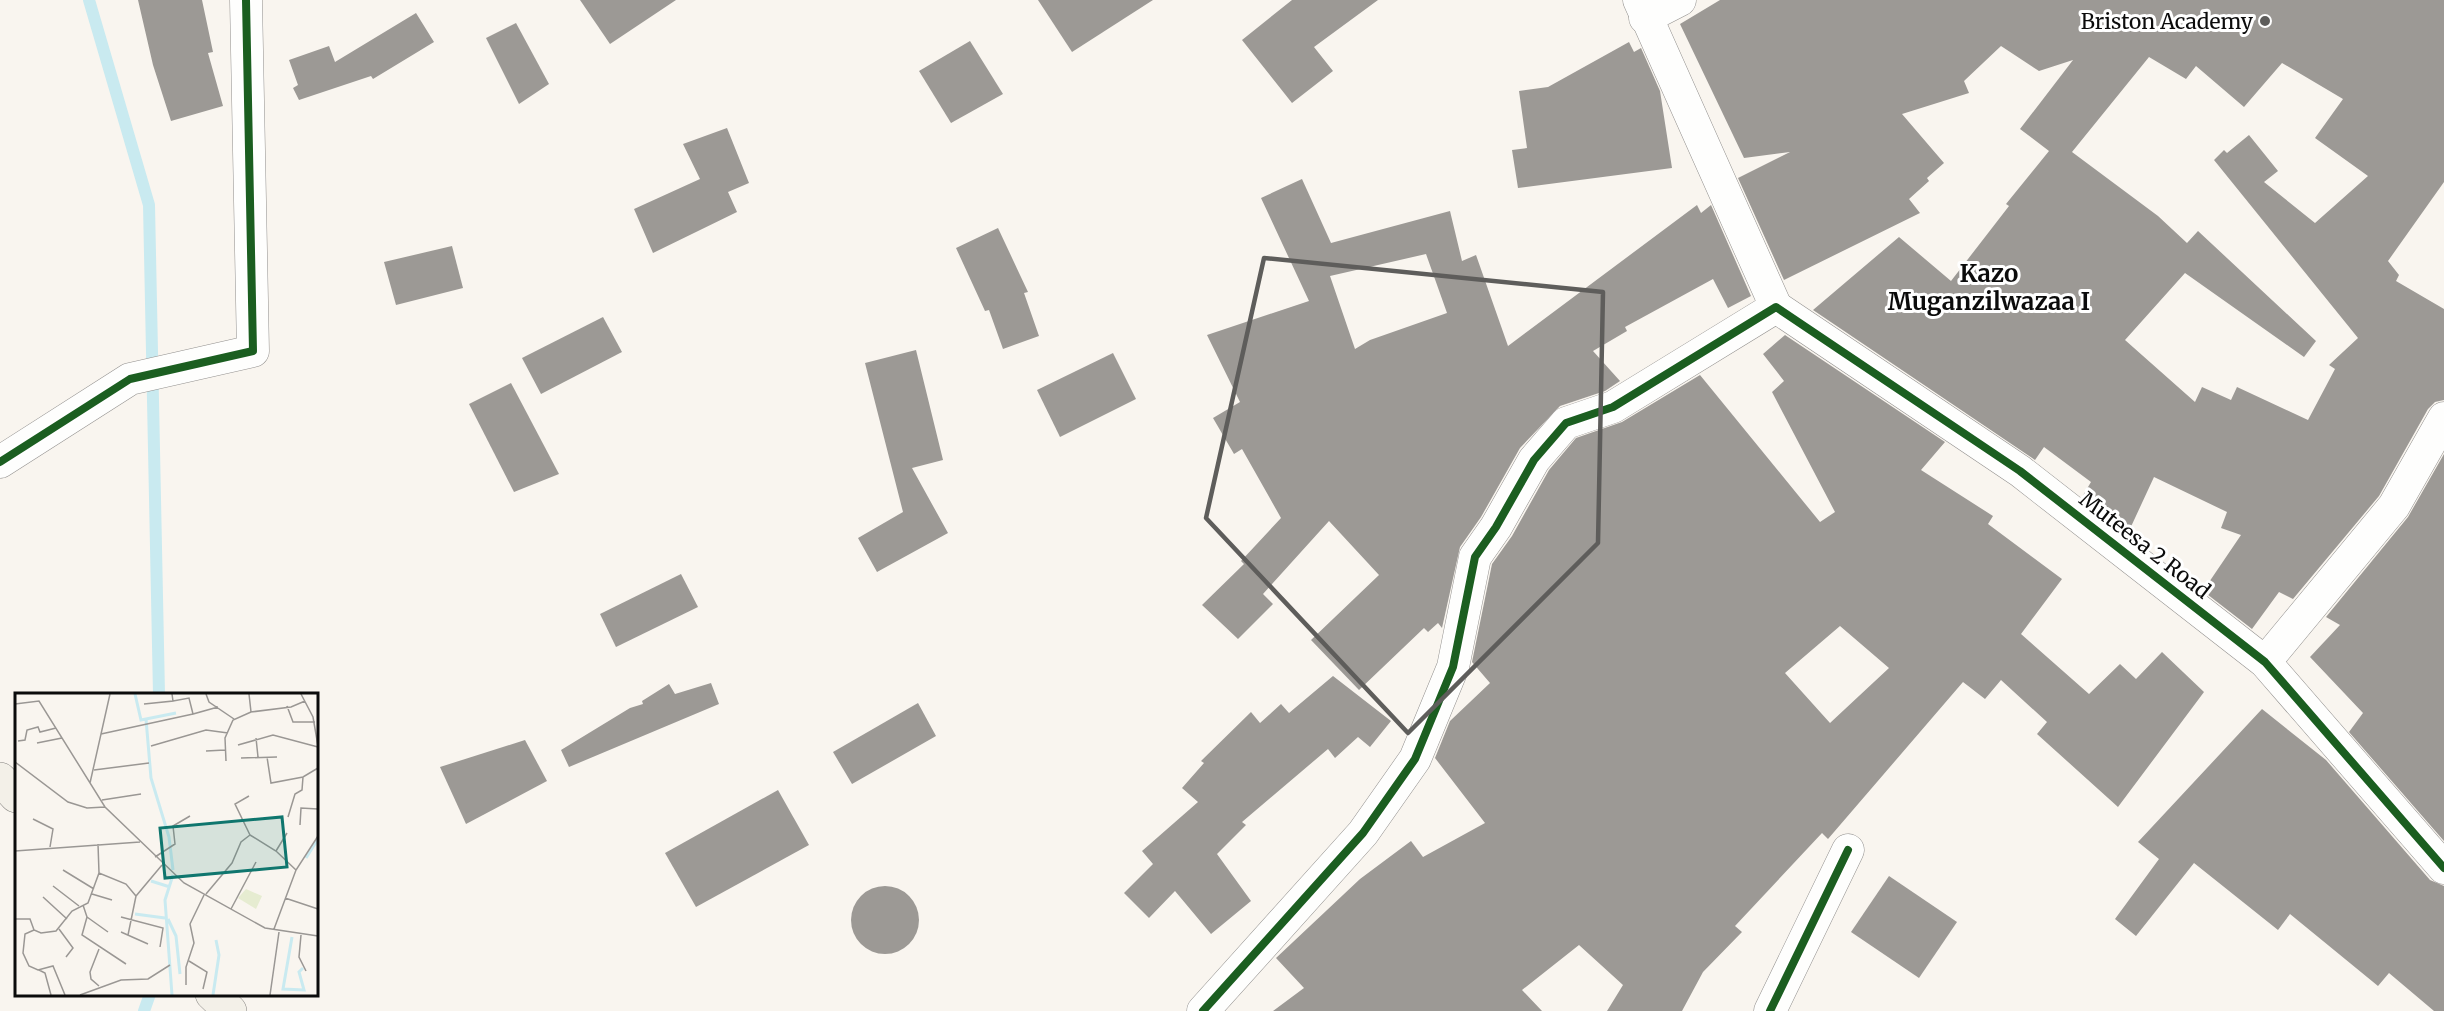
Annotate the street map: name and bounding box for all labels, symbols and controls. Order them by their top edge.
place label: Briston Academy [2081,8,2254,35]
marker: Briston Academy [2258,14,2272,28]
district label: Kazo Muganzilwazaa I [1888,258,2090,317]
street label: Muteesa 2 Road [2074,485,2216,605]
inset map [15,693,318,996]

